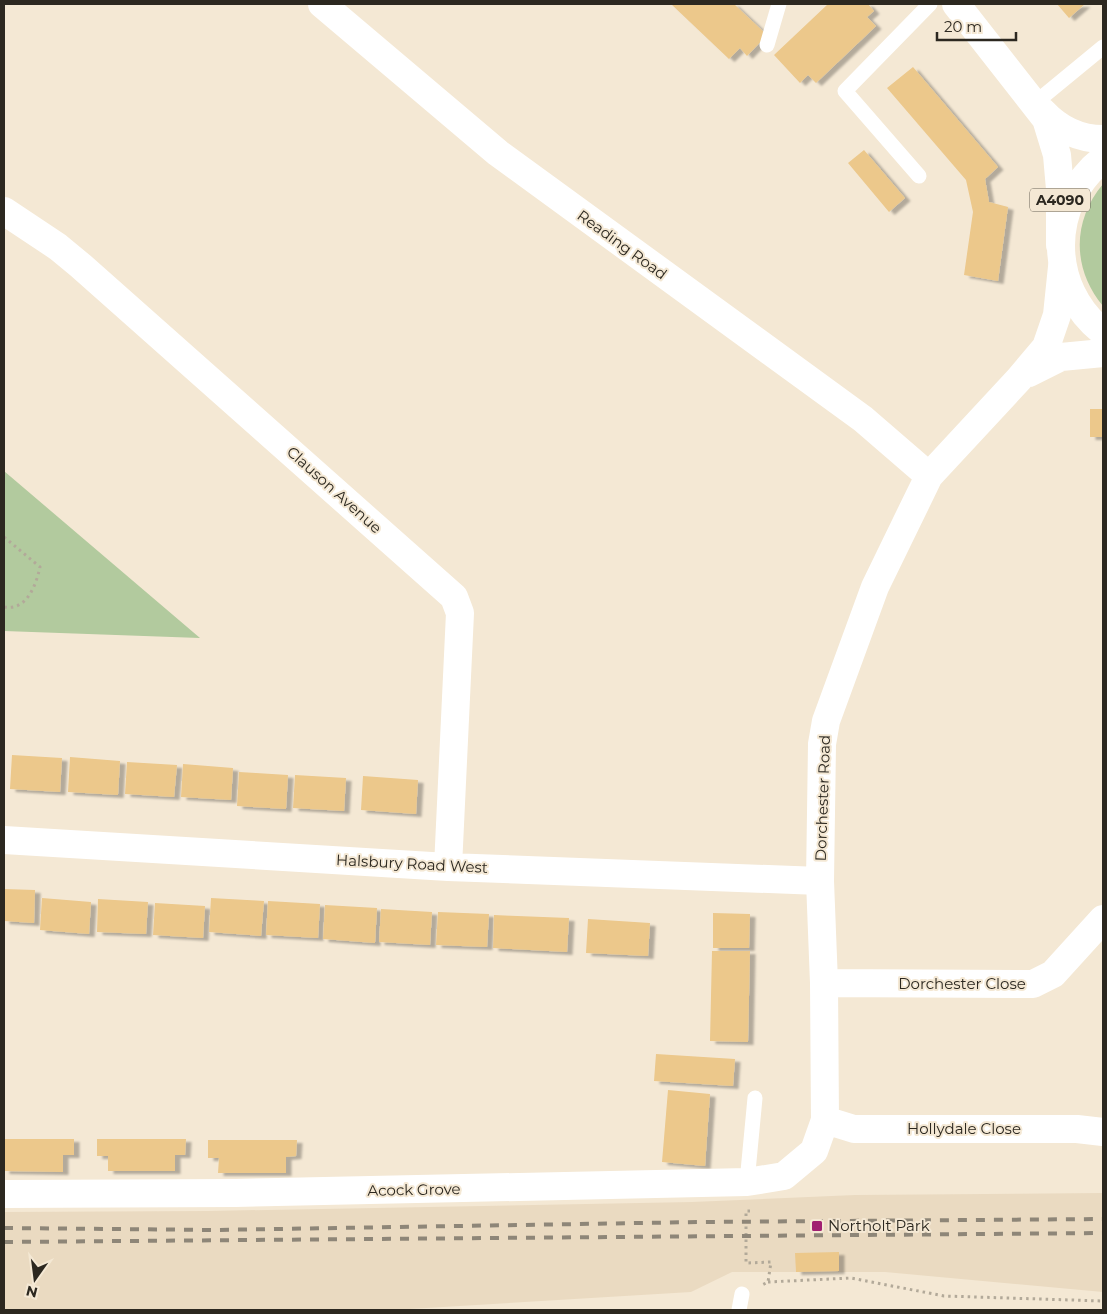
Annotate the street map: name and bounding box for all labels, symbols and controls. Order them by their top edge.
scale bar [937,10,1016,42]
text: 20 m [944,17,982,36]
road number: A4090 [1030,188,1090,212]
street label: Reading Road [574,206,671,284]
street label: Clauson Avenue [283,442,386,537]
street label: Dorchester Road [811,734,834,862]
street label: Halsbury Road West [336,850,488,877]
street label: Dorchester Close [898,974,1026,993]
street label: Hollydale Close [907,1119,1021,1138]
street label: Acock Grove [367,1179,461,1200]
place label: Northolt Park [828,1216,930,1235]
marker: Northolt Park [810,1219,824,1233]
north arrow [10,1254,60,1304]
text: N [24,1282,40,1302]

